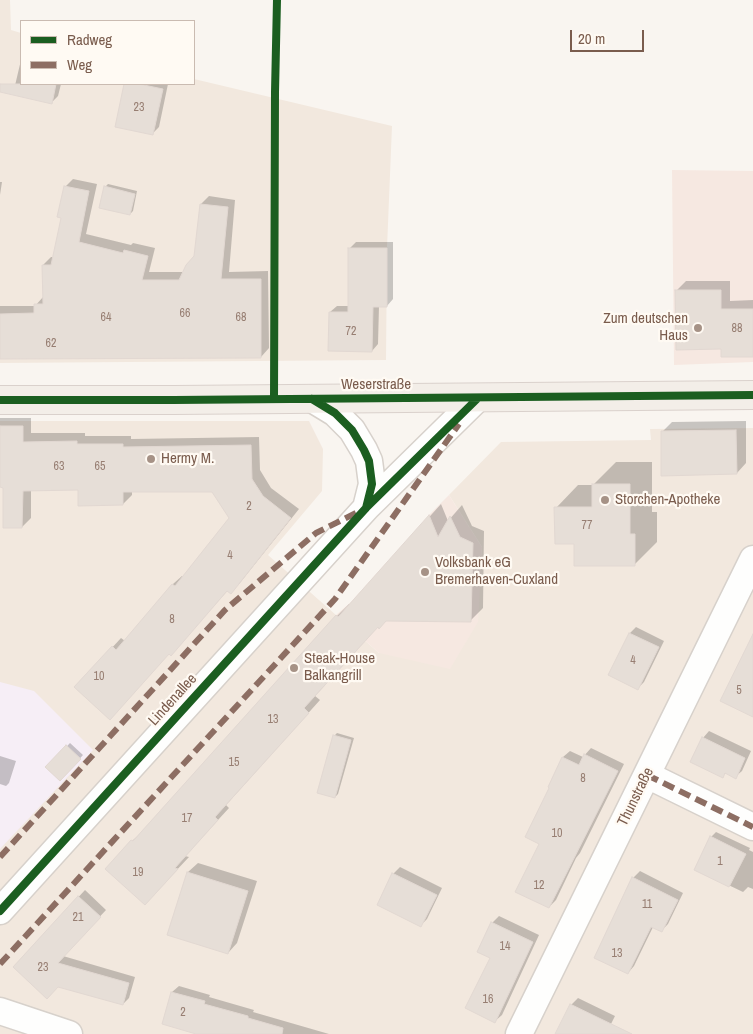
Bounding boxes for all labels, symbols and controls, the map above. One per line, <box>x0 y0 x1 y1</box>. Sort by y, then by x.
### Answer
legend <box>20 20 195 85</box>
scale bar <box>573 20 647 52</box>
text: 20 m <box>578 28 605 49</box>
text: Radweg <box>67 29 112 50</box>
text: Weg <box>67 54 92 75</box>
house number: 23 <box>134 101 144 115</box>
house number: 66 <box>180 307 190 321</box>
place label: Zum deutschen Haus <box>603 310 688 345</box>
house number: 64 <box>101 311 111 325</box>
house number: 68 <box>236 311 246 325</box>
marker: Zum deutschen Haus <box>692 322 704 334</box>
house number: 88 <box>732 322 742 336</box>
house number: 72 <box>346 325 356 339</box>
house number: 62 <box>46 337 56 351</box>
street label: Weserstraße <box>341 376 411 394</box>
place label: Hermy M. <box>161 450 214 468</box>
marker: Hermy M. <box>145 453 157 465</box>
house number: 63 <box>54 460 64 474</box>
house number: 65 <box>95 460 105 474</box>
place label: Storchen-Apotheke <box>615 491 720 509</box>
marker: Storchen-Apotheke <box>599 494 611 506</box>
house number: 2 <box>246 500 252 514</box>
house number: 77 <box>582 519 592 533</box>
house number: 4 <box>227 549 233 563</box>
place label: Volksbank eG Bremerhaven-Cuxland <box>435 554 558 589</box>
marker: Volksbank eG Bremerhaven-Cuxland <box>419 566 431 578</box>
house number: 8 <box>169 613 175 627</box>
place label: Steak-House Balkangrill <box>304 650 375 685</box>
house number: 4 <box>630 654 636 668</box>
marker: Steak-House Balkangrill <box>288 662 300 674</box>
house number: 10 <box>94 670 104 684</box>
street label: Lindenallee <box>145 670 201 730</box>
house number: 5 <box>736 684 742 698</box>
house number: 13 <box>268 713 278 727</box>
house number: 15 <box>229 756 239 770</box>
street label: Thunstraße <box>614 765 658 829</box>
house number: 8 <box>580 772 586 786</box>
house number: 17 <box>182 812 192 826</box>
house number: 10 <box>552 827 562 841</box>
house number: 1 <box>717 855 723 869</box>
house number: 19 <box>133 866 143 880</box>
house number: 12 <box>534 879 544 893</box>
house number: 11 <box>642 898 652 912</box>
house number: 21 <box>73 911 83 925</box>
house number: 14 <box>500 940 510 954</box>
house number: 13 <box>612 947 622 961</box>
house number: 23 <box>38 961 48 975</box>
house number: 16 <box>483 993 493 1007</box>
house number: 2 <box>180 1006 186 1020</box>

